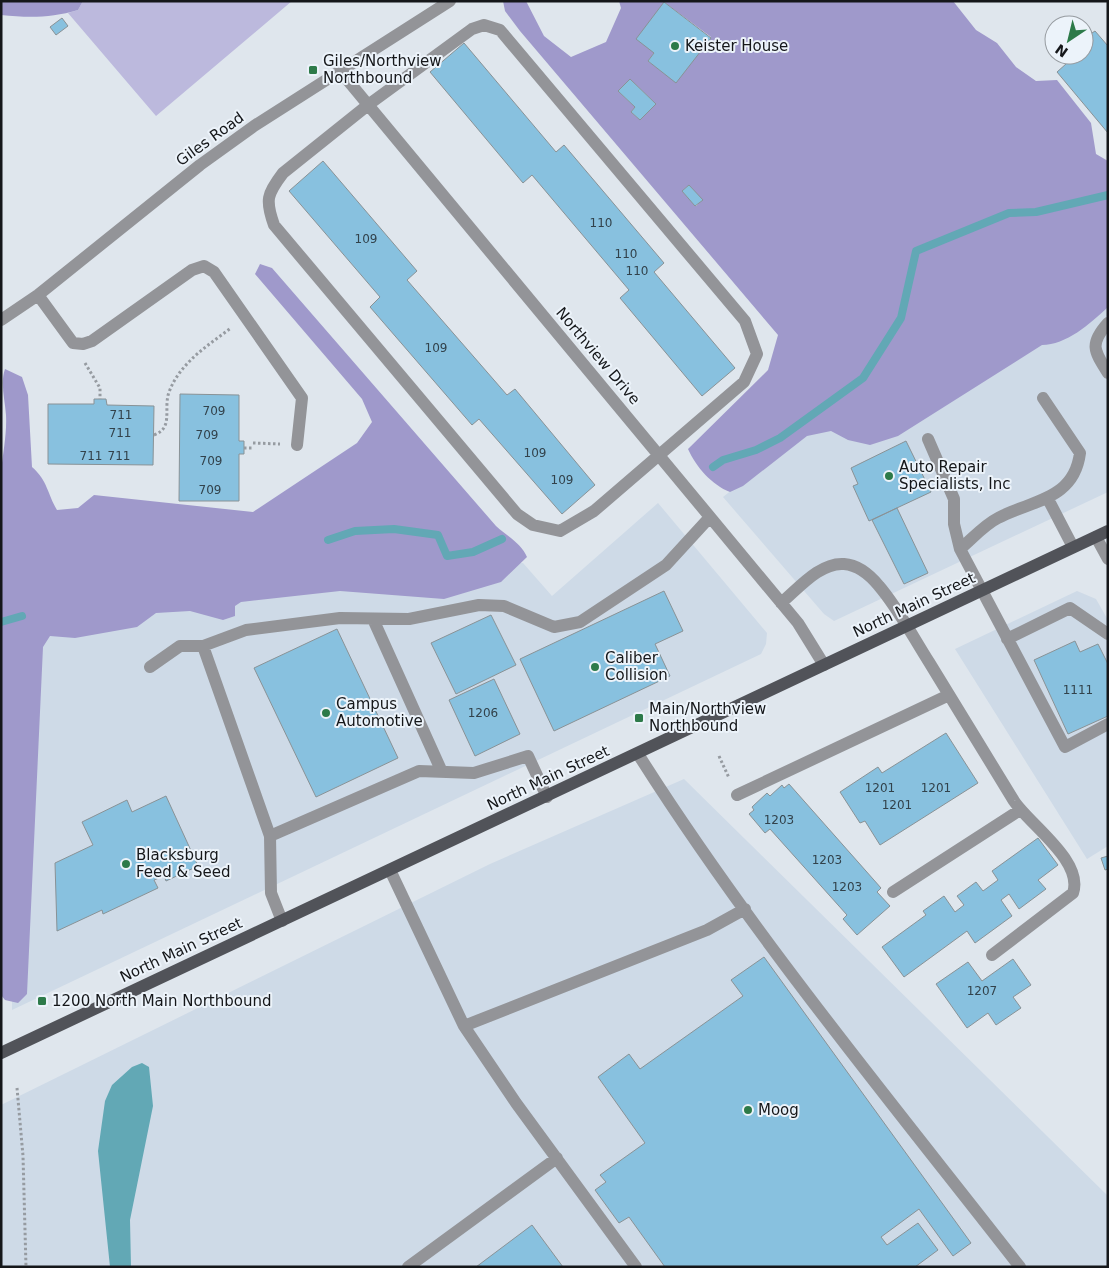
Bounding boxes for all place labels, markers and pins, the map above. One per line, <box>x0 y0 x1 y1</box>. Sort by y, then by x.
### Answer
place label: Keister House <box>685 37 788 55</box>
marker: Keister House <box>669 40 681 52</box>
place label: Giles/Northview Northbound <box>323 52 442 87</box>
marker: Giles/Northview Northbound <box>307 64 319 76</box>
place label: Auto Repair Specialists, Inc <box>899 458 1010 493</box>
marker: Auto Repair Specialists, Inc <box>883 470 895 482</box>
place label: Caliber Collision <box>605 649 668 684</box>
marker: Caliber Collision <box>589 661 601 673</box>
place label: Campus Automotive <box>336 695 423 730</box>
place label: Main/Northview Northbound <box>649 700 766 735</box>
marker: Campus Automotive <box>320 707 332 719</box>
marker: Main/Northview Northbound <box>633 712 645 724</box>
place label: Blacksburg Feed & Seed <box>136 846 231 881</box>
marker: Blacksburg Feed & Seed <box>120 858 132 870</box>
place label: 1200 North Main Northbound <box>52 992 271 1010</box>
marker: 1200 North Main Northbound <box>36 995 48 1007</box>
place label: Moog <box>758 1101 799 1119</box>
marker: Moog <box>742 1104 754 1116</box>

